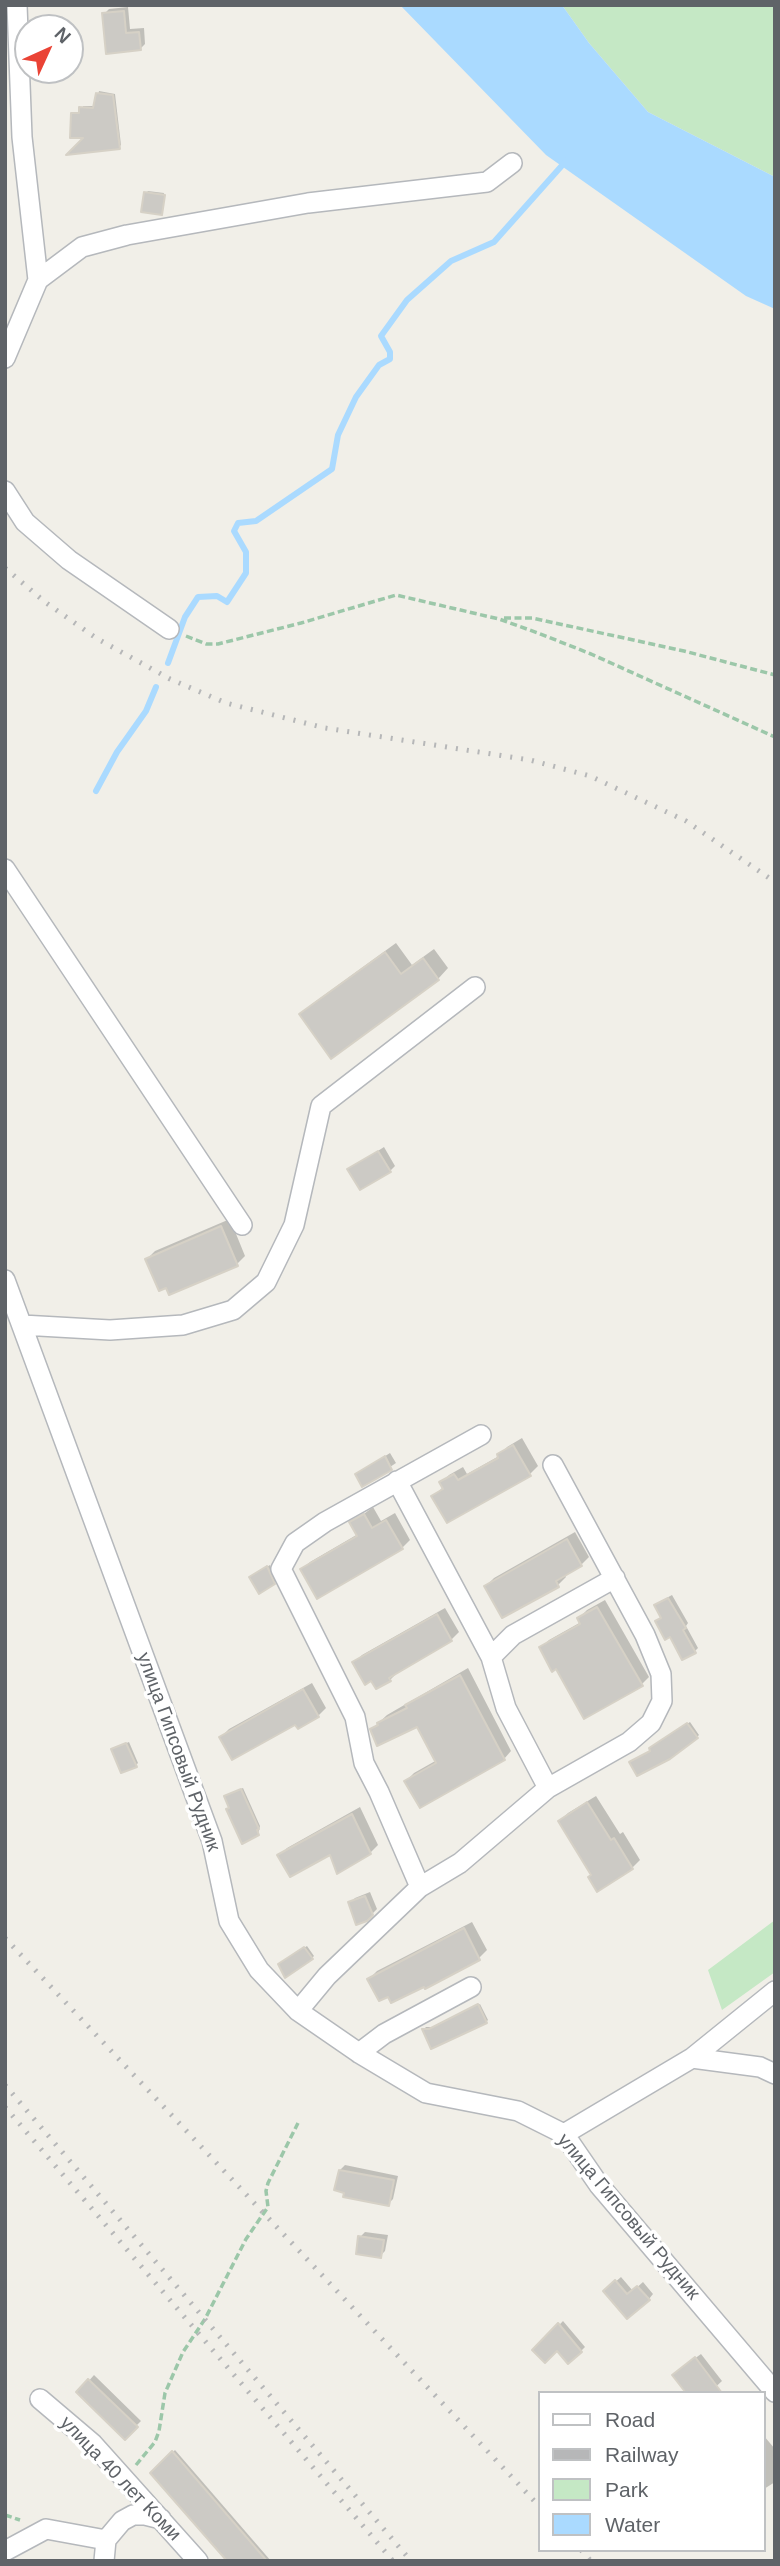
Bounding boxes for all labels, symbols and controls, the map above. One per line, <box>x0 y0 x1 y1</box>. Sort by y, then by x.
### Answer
north arrow <box>14 14 84 84</box>
text: N <box>51 23 75 47</box>
street label: улица Гипсовый Рудник <box>131 1650 225 1854</box>
street label: улица Гипсовый Рудник <box>552 2129 704 2305</box>
legend <box>538 2391 766 2552</box>
text: Road <box>605 2408 655 2431</box>
street label: улица 40 лет Коми <box>55 2412 185 2546</box>
text: Railway <box>605 2443 679 2466</box>
text: Park <box>605 2478 648 2501</box>
text: Water <box>605 2513 660 2536</box>

